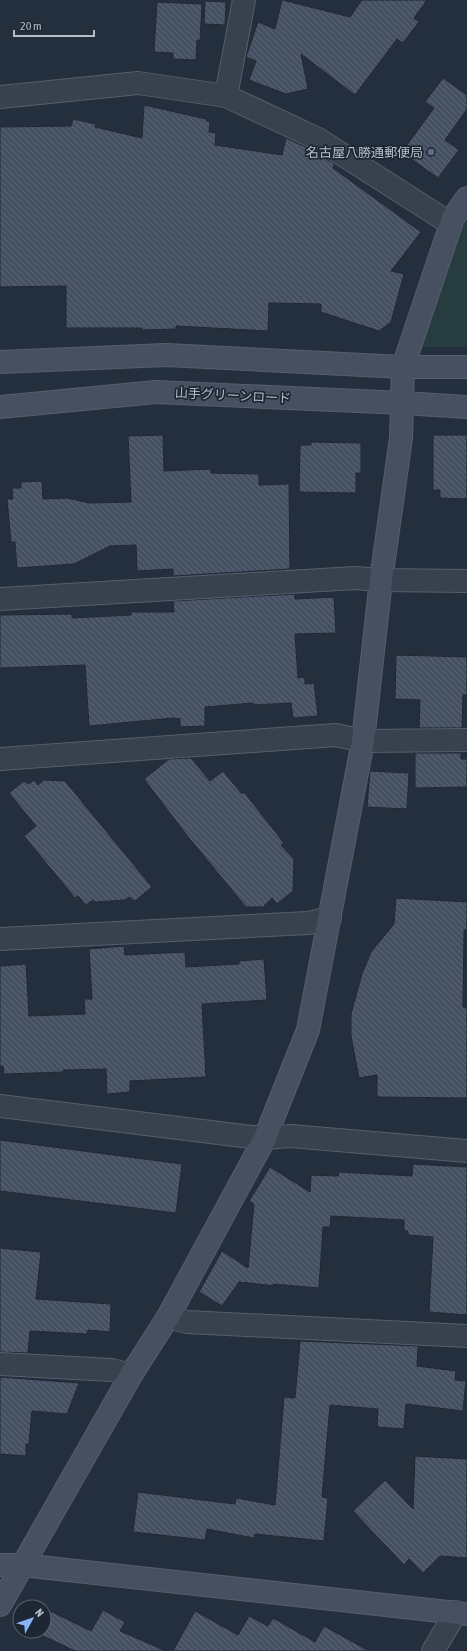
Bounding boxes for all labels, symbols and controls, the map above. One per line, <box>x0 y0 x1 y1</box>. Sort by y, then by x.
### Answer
scale bar <box>14 12 94 38</box>
text: 20 m <box>20 19 42 33</box>
place label: 名古屋八勝通郵便局 <box>306 145 423 160</box>
marker: 名古屋八勝通郵便局 <box>426 147 436 157</box>
street label: 山手グリーンロード <box>174 385 291 406</box>
north arrow <box>12 1599 52 1639</box>
text: N <box>33 1606 46 1619</box>

